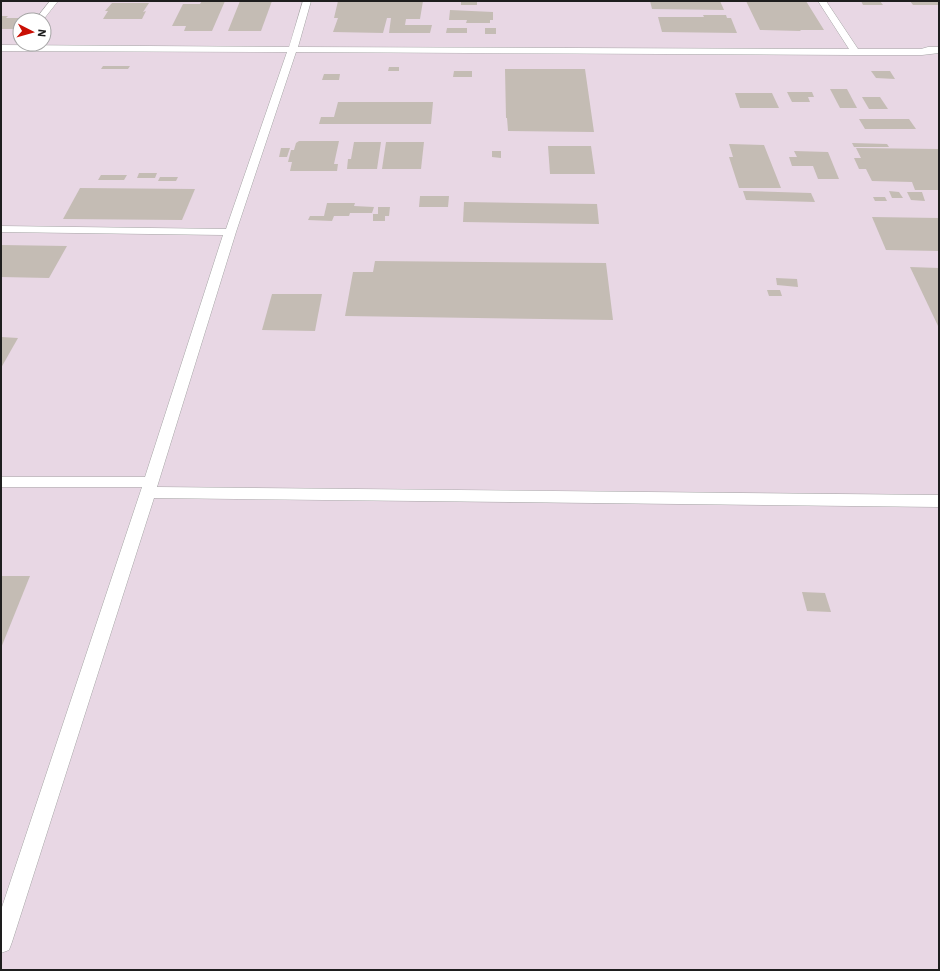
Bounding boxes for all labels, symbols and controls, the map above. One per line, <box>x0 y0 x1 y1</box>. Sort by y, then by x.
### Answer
north arrow <box>12 12 52 52</box>
text: N <box>35 28 49 38</box>

